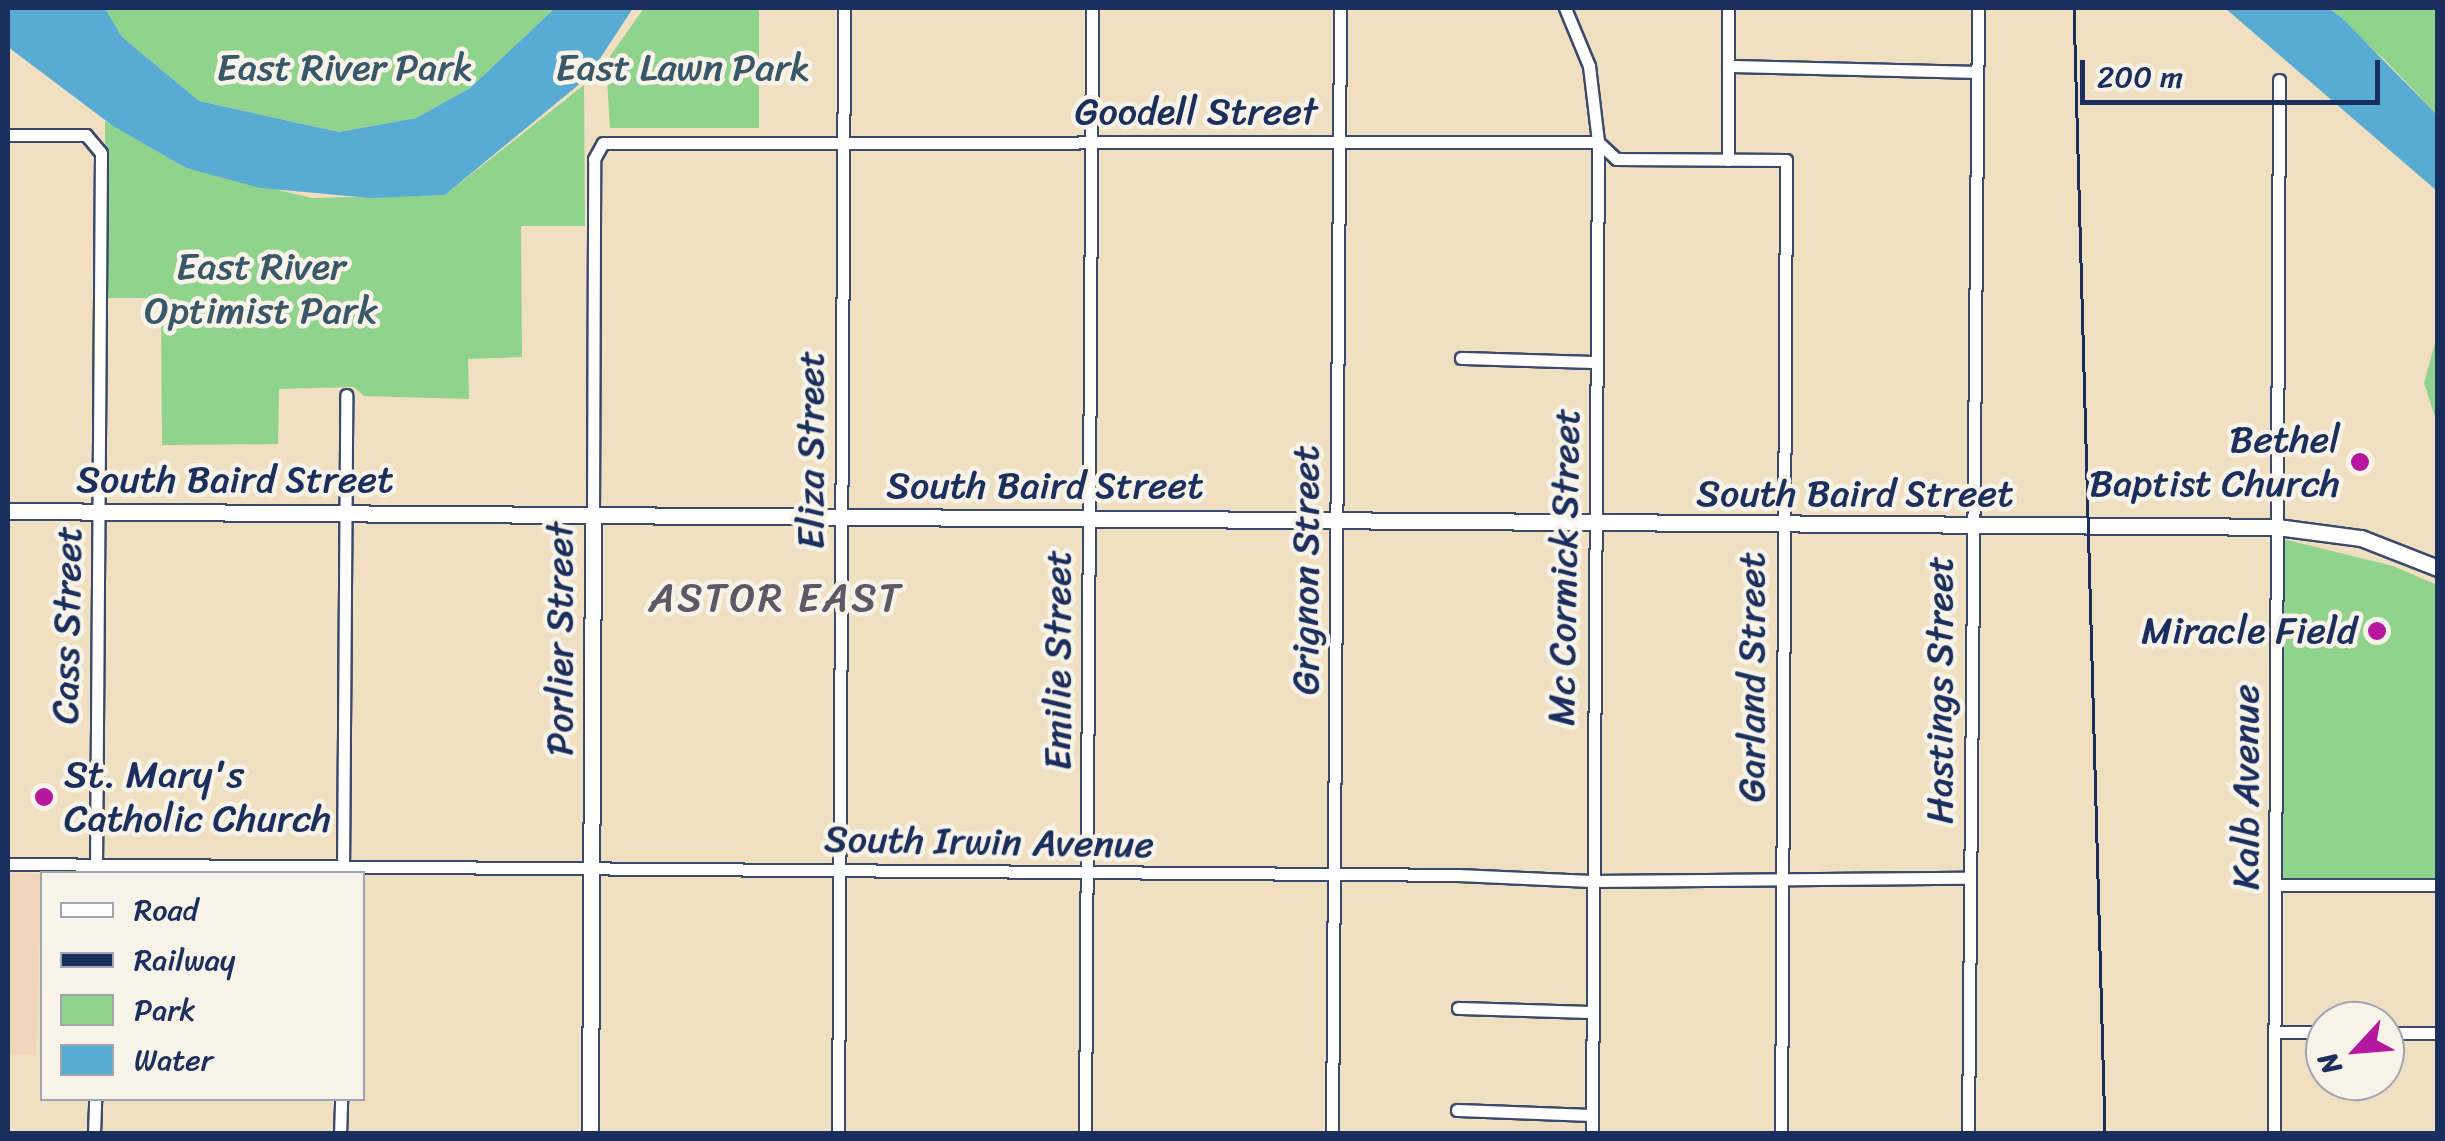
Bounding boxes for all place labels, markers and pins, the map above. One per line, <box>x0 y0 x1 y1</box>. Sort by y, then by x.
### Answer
place label: Bethel Baptist Church <box>2089 417 2340 506</box>
marker: Bethel Baptist Church <box>2349 451 2371 473</box>
place label: Miracle Field <box>2141 608 2357 654</box>
marker: Miracle Field <box>2366 620 2388 642</box>
place label: St. Mary's Catholic Church <box>64 752 331 842</box>
marker: St. Mary's Catholic Church <box>33 786 55 808</box>

